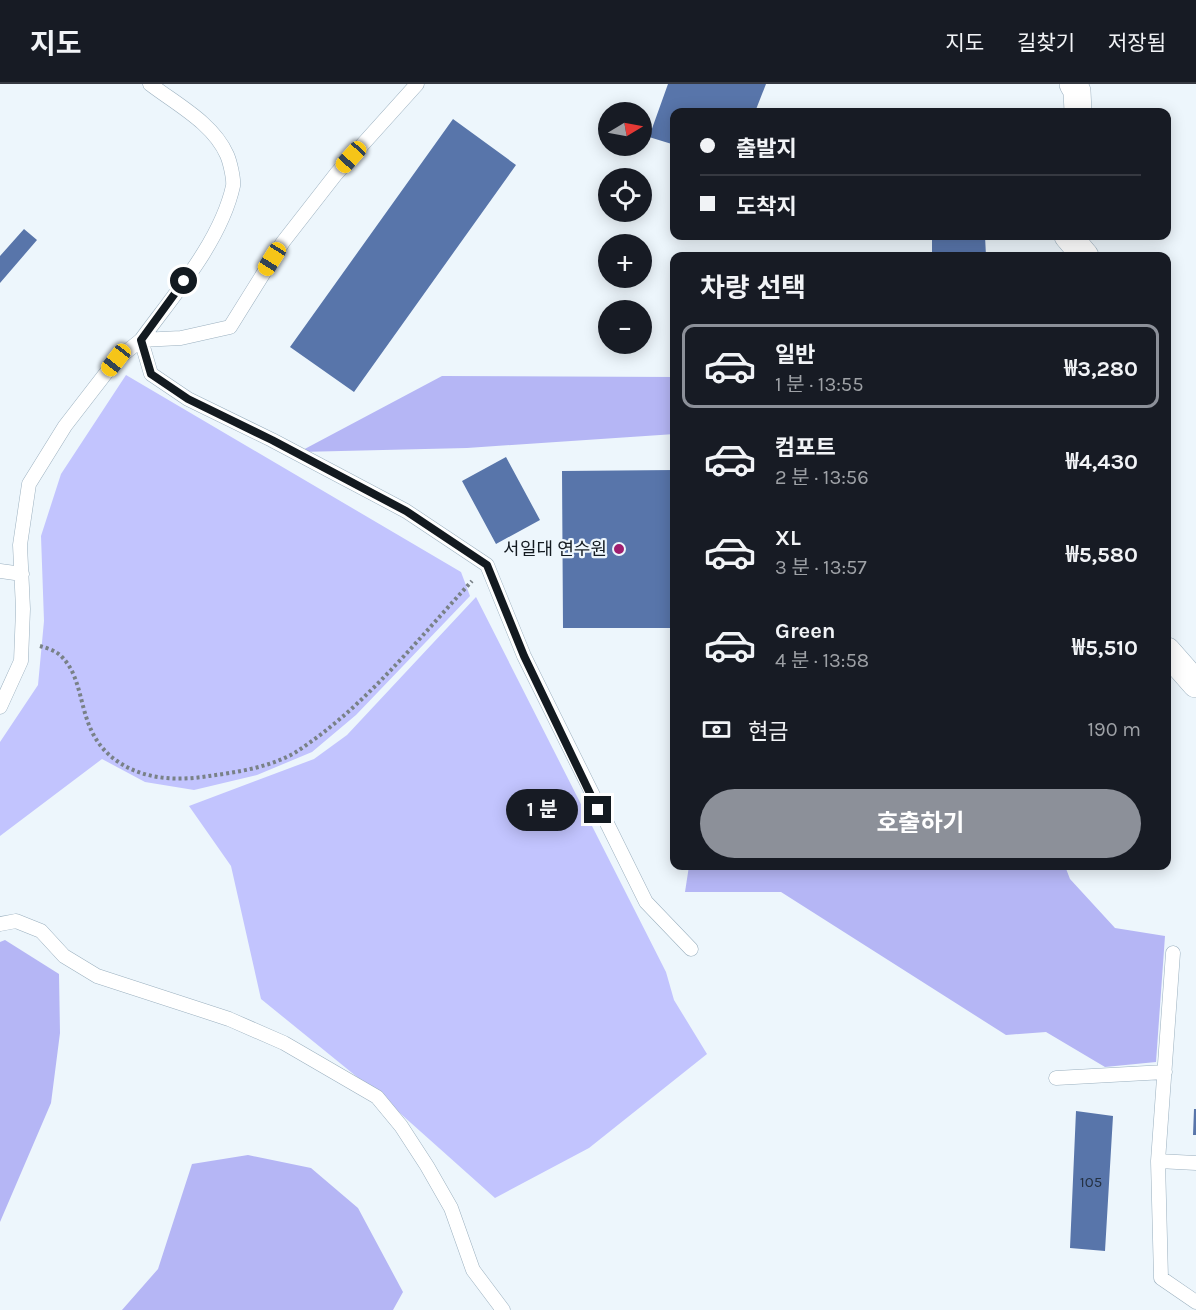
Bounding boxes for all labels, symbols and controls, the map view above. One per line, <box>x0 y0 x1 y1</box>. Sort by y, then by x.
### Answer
text: 지도 <box>30 27 82 60</box>
text: 지도 <box>945 31 984 55</box>
text: 길찾기 <box>1017 31 1075 55</box>
text: 저장됨 <box>1108 31 1166 55</box>
north arrow <box>598 102 652 156</box>
map controls <box>598 102 652 354</box>
text: 출발지 <box>736 136 797 162</box>
car <box>332 138 370 176</box>
button: locate <box>598 168 652 222</box>
text: 도착지 <box>736 194 797 220</box>
button: + <box>598 234 652 288</box>
car <box>255 239 289 279</box>
route start <box>170 267 197 294</box>
text: 차량 선택 <box>700 272 806 304</box>
button: − <box>598 300 652 354</box>
icon: car <box>703 339 757 393</box>
car <box>98 340 134 380</box>
text: 일반 <box>775 342 815 368</box>
text: ₩3,280 <box>1064 356 1138 382</box>
text: 1 분 · 13:55 <box>775 373 863 396</box>
icon: car <box>703 432 757 486</box>
text: 컴포트 <box>775 435 836 461</box>
text: ₩4,430 <box>1066 449 1138 475</box>
text: 2 분 · 13:56 <box>775 466 869 489</box>
icon: car <box>703 525 757 579</box>
text: XL <box>775 525 801 551</box>
place label: 서일대 연수원 <box>503 538 607 560</box>
marker: 서일대 연수원 <box>612 542 626 556</box>
text: ₩5,580 <box>1066 542 1138 568</box>
text: 3 분 · 13:57 <box>775 556 867 579</box>
icon: car <box>703 618 757 672</box>
text: Green <box>775 618 836 644</box>
text: ₩5,510 <box>1072 635 1138 661</box>
text: 4 분 · 13:58 <box>775 649 869 672</box>
icon: cash <box>700 713 733 746</box>
text: 190 m <box>1087 718 1141 741</box>
text: 현금 <box>748 719 788 745</box>
callout: 1 분 <box>505 789 577 831</box>
button: 호출하기 <box>700 789 1141 858</box>
route end <box>584 796 611 823</box>
text: 1 분 <box>527 798 557 821</box>
house number: 105 <box>1080 1173 1102 1191</box>

